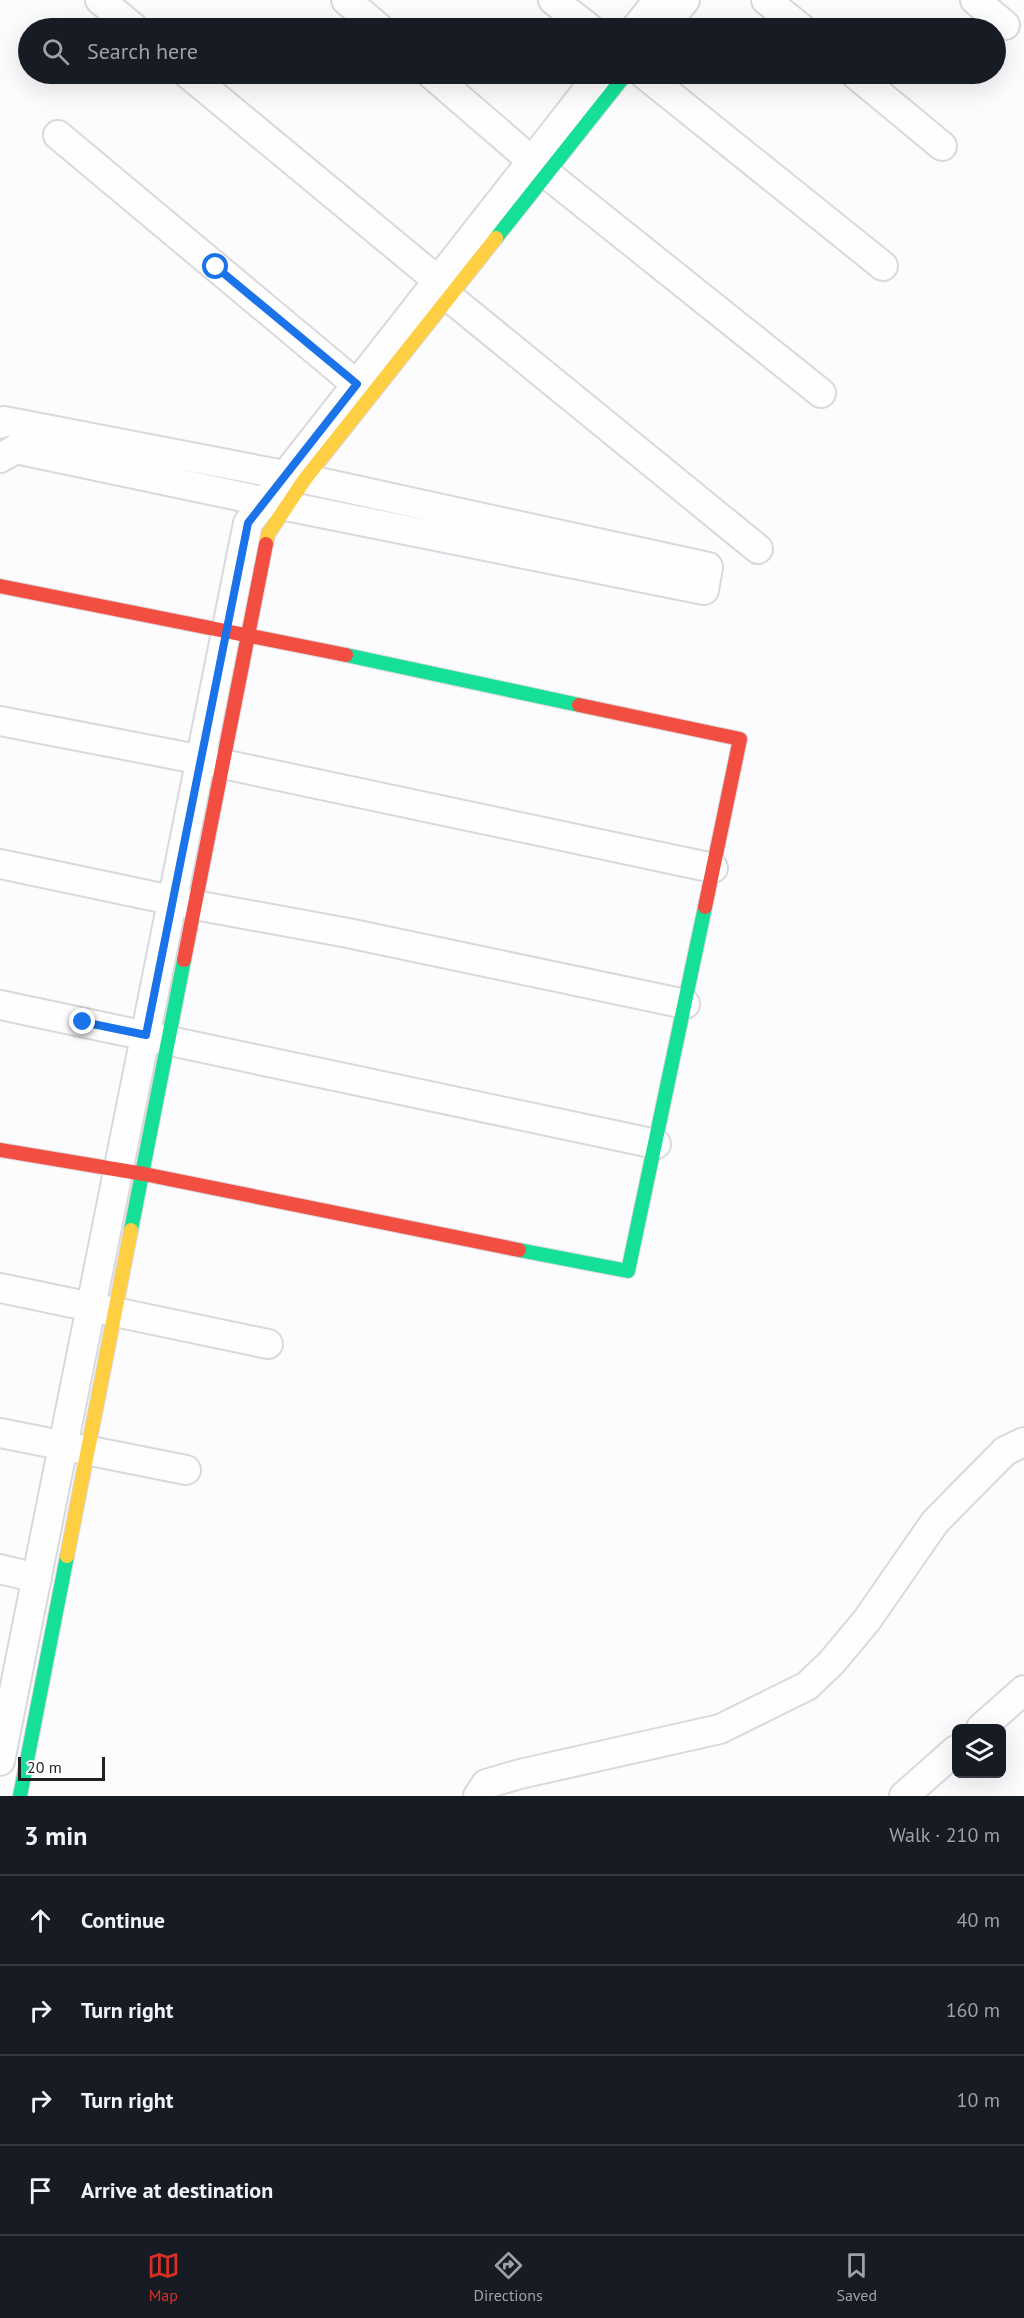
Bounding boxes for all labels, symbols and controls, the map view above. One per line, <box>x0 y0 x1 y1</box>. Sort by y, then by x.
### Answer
search box <box>18 18 1006 84</box>
icon: search <box>39 35 72 68</box>
text: Search here <box>87 37 198 65</box>
route start <box>202 253 228 279</box>
route end <box>69 1008 95 1034</box>
map controls <box>952 1724 1006 1778</box>
button: layers <box>952 1724 1006 1778</box>
scale bar <box>18 1754 105 1782</box>
text: 20 m <box>27 1757 62 1777</box>
text: 3 min <box>24 1819 87 1852</box>
text: Walk · 210 m <box>889 1822 1000 1848</box>
icon: ahead <box>24 1904 57 1937</box>
text: Continue <box>81 1906 165 1934</box>
text: 40 m <box>957 1907 1000 1933</box>
icon: right <box>24 1994 57 2027</box>
text: Turn right <box>81 1996 173 2024</box>
text: 160 m <box>946 1997 1000 2023</box>
icon: right <box>24 2084 57 2117</box>
text: Turn right <box>81 2086 173 2114</box>
text: 10 m <box>957 2087 1000 2113</box>
icon: arrive <box>24 2174 57 2207</box>
text: Arrive at destination <box>81 2176 273 2204</box>
tab: Map <box>147 2249 180 2305</box>
tab: Directions <box>474 2249 543 2305</box>
tab: Saved <box>836 2249 877 2305</box>

